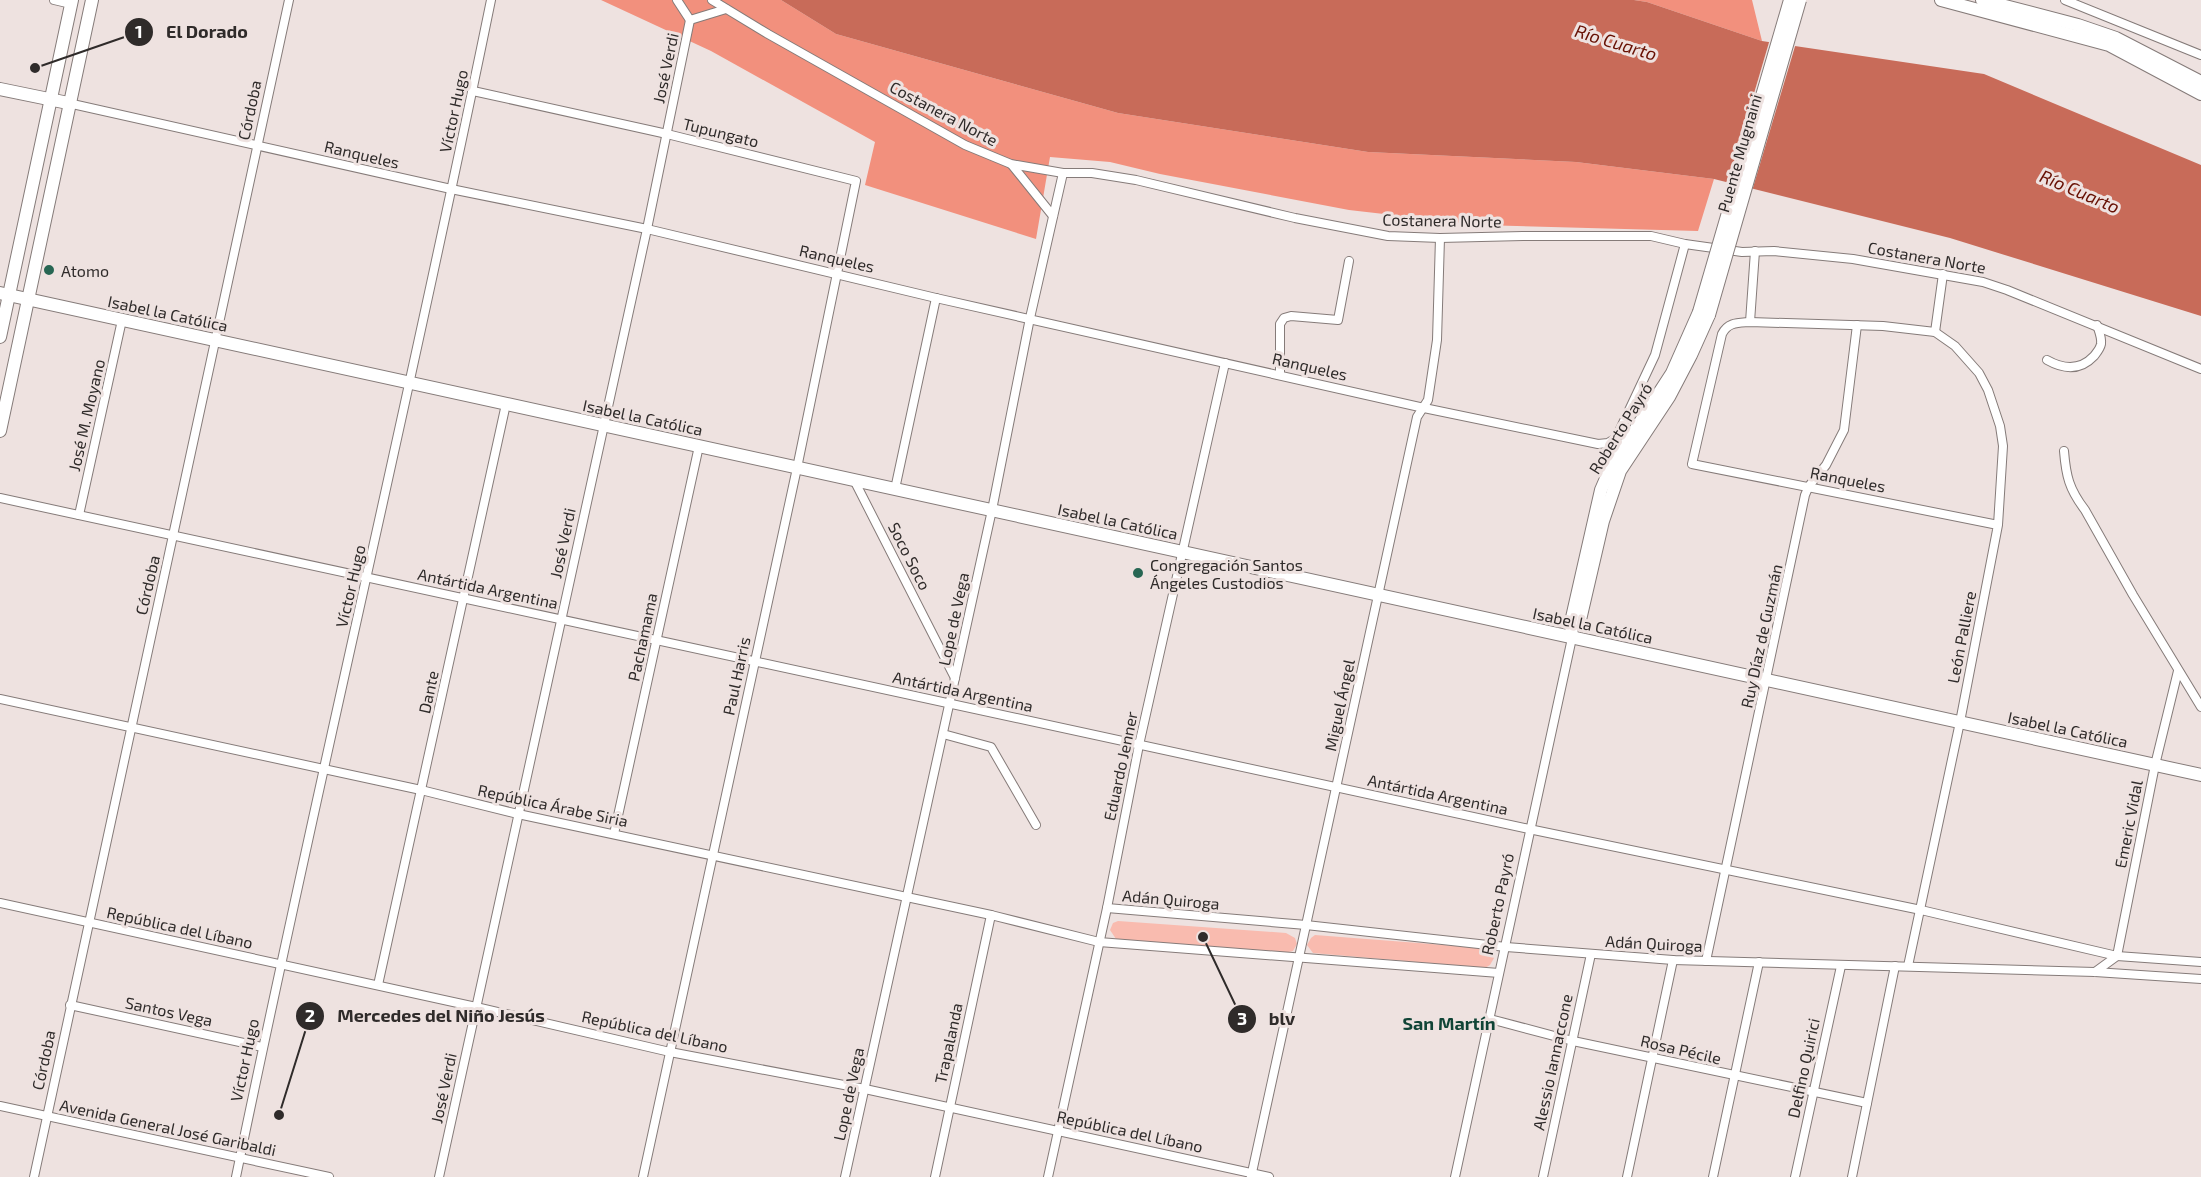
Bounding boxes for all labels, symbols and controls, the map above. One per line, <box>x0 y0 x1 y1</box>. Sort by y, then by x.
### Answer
callout: El Dorado <box>124 14 260 50</box>
water label: Río Cuarto <box>1572 19 1660 65</box>
text: 1 <box>135 20 143 42</box>
text: El Dorado <box>166 20 248 42</box>
street label: José Verdi <box>648 31 682 105</box>
street label: Víctor Hugo <box>435 68 471 154</box>
street label: Costanera Norte <box>887 77 1001 149</box>
street label: Córdoba <box>233 78 265 142</box>
street label: Puente Mugnaini <box>1713 92 1765 214</box>
street label: Tupungato <box>681 113 761 151</box>
street label: Ranqueles <box>323 136 401 172</box>
water label: Río Cuarto <box>2037 164 2123 218</box>
street label: Costanera Norte <box>1382 209 1502 231</box>
street label: Costanera Norte <box>1867 237 1987 277</box>
street label: Ranqueles <box>798 240 876 276</box>
place label: Atomo <box>61 261 109 280</box>
marker: Atomo <box>42 263 56 277</box>
street label: Isabel la Católica <box>106 291 230 335</box>
street label: Ranqueles <box>1271 348 1349 384</box>
street label: José M. Moyano <box>64 357 108 473</box>
street label: Roberto Payró <box>1584 379 1656 477</box>
street label: Isabel la Católica <box>581 395 705 439</box>
street label: Ranqueles <box>1809 462 1887 496</box>
street label: Isabel la Católica <box>1056 499 1180 543</box>
street label: José Verdi <box>545 506 579 580</box>
street label: Soco Soco <box>885 519 935 593</box>
street label: Víctor Hugo <box>331 543 369 629</box>
street label: Córdoba <box>131 553 163 617</box>
place label: Congregación Santos Ángeles Custodios <box>1150 555 1303 592</box>
street label: Ruy Díaz de Guzmán <box>1736 562 1786 710</box>
street label: Antártida Argentina <box>416 564 560 612</box>
marker: Congregación Santos Ángeles Custodios <box>1131 566 1145 580</box>
street label: Lope de Vega <box>934 571 972 667</box>
street label: León Palliere <box>1943 589 1979 685</box>
street label: Pachamama <box>623 591 661 683</box>
street label: Isabel la Católica <box>1531 603 1655 647</box>
street label: Paul Harris <box>718 635 754 717</box>
street label: Miguel Ángel <box>1320 657 1358 753</box>
street label: Antártida Argentina <box>891 667 1035 715</box>
street label: Dante <box>414 669 442 715</box>
street label: Isabel la Católica <box>2006 707 2130 751</box>
street label: Eduardo Jenner <box>1099 709 1141 822</box>
street label: Antártida Argentina <box>1366 770 1510 818</box>
street label: Emeric Vidal <box>2110 778 2146 870</box>
street label: República Árabe Siria <box>476 780 630 830</box>
street label: Roberto Payró <box>1477 851 1517 957</box>
street label: Adán Quiroga <box>1122 885 1220 914</box>
street label: República del Líbano <box>105 902 255 952</box>
street label: Adán Quiroga <box>1605 931 1703 956</box>
street label: Santos Vega <box>124 992 214 1030</box>
street label: Alessio Iannaccone <box>1528 992 1576 1132</box>
callout: Mercedes del Niño Jesús <box>295 998 557 1034</box>
street label: Trapalanda <box>930 1001 966 1085</box>
callout: blv <box>1227 1001 1307 1037</box>
text: 2 <box>305 1004 315 1026</box>
text: Mercedes del Niño Jesús <box>337 1004 545 1026</box>
street label: República del Líbano <box>580 1006 730 1056</box>
text: 3 <box>1237 1007 1247 1029</box>
text: blv <box>1269 1007 1296 1029</box>
district label: San Martín <box>1402 1012 1496 1034</box>
street label: Delfino Quirici <box>1783 1016 1824 1120</box>
street label: Víctor Hugo <box>226 1017 262 1103</box>
street label: Córdoba <box>27 1028 59 1092</box>
street label: Rosa Pécile <box>1639 1030 1723 1068</box>
street label: Lope de Vega <box>829 1046 867 1142</box>
street label: José Verdi <box>426 1051 460 1125</box>
street label: Avenida General José Garibaldi <box>58 1095 278 1159</box>
street label: República del Líbano <box>1055 1106 1205 1156</box>

